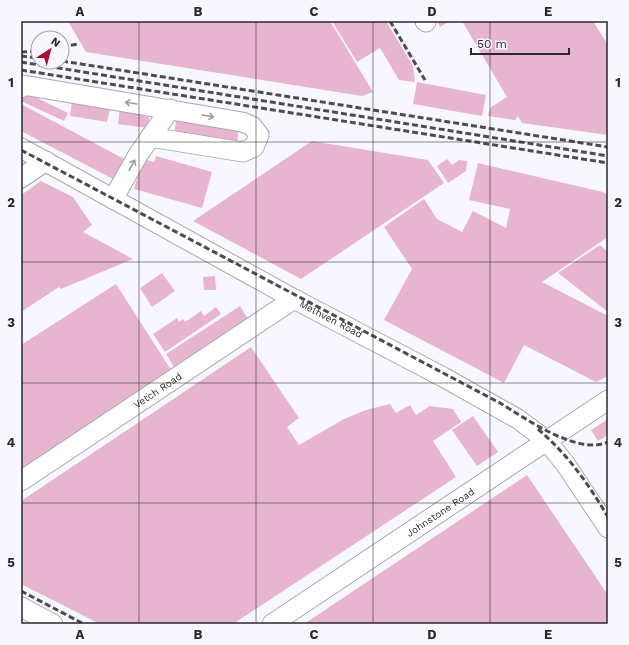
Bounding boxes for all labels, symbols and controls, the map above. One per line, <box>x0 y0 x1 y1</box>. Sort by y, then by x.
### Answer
text: A <box>76 4 85 19</box>
text: B <box>194 4 203 19</box>
text: C <box>310 4 319 19</box>
text: D <box>427 4 437 19</box>
text: E <box>544 4 552 19</box>
north arrow <box>30 30 70 70</box>
scale bar <box>471 30 569 56</box>
text: N <box>48 35 63 50</box>
text: 50 m <box>477 37 507 51</box>
text: 1 <box>8 75 14 90</box>
text: 1 <box>615 75 621 90</box>
one-way arrow <box>125 99 138 107</box>
one-way arrow <box>201 112 214 120</box>
one-way arrow <box>128 159 136 171</box>
text: 2 <box>7 195 15 210</box>
text: 2 <box>614 195 622 210</box>
street label: Methven Road <box>298 298 364 340</box>
text: 3 <box>7 315 15 330</box>
text: 3 <box>614 315 622 330</box>
street label: Vetch Road <box>132 370 184 410</box>
text: 4 <box>7 435 16 450</box>
text: 4 <box>614 435 623 450</box>
street label: Johnstone Road <box>404 486 476 539</box>
text: 5 <box>7 555 15 570</box>
text: 5 <box>614 555 622 570</box>
text: A <box>76 627 85 642</box>
text: B <box>194 627 203 642</box>
text: C <box>310 627 319 642</box>
text: D <box>427 627 437 642</box>
text: E <box>544 627 552 642</box>

